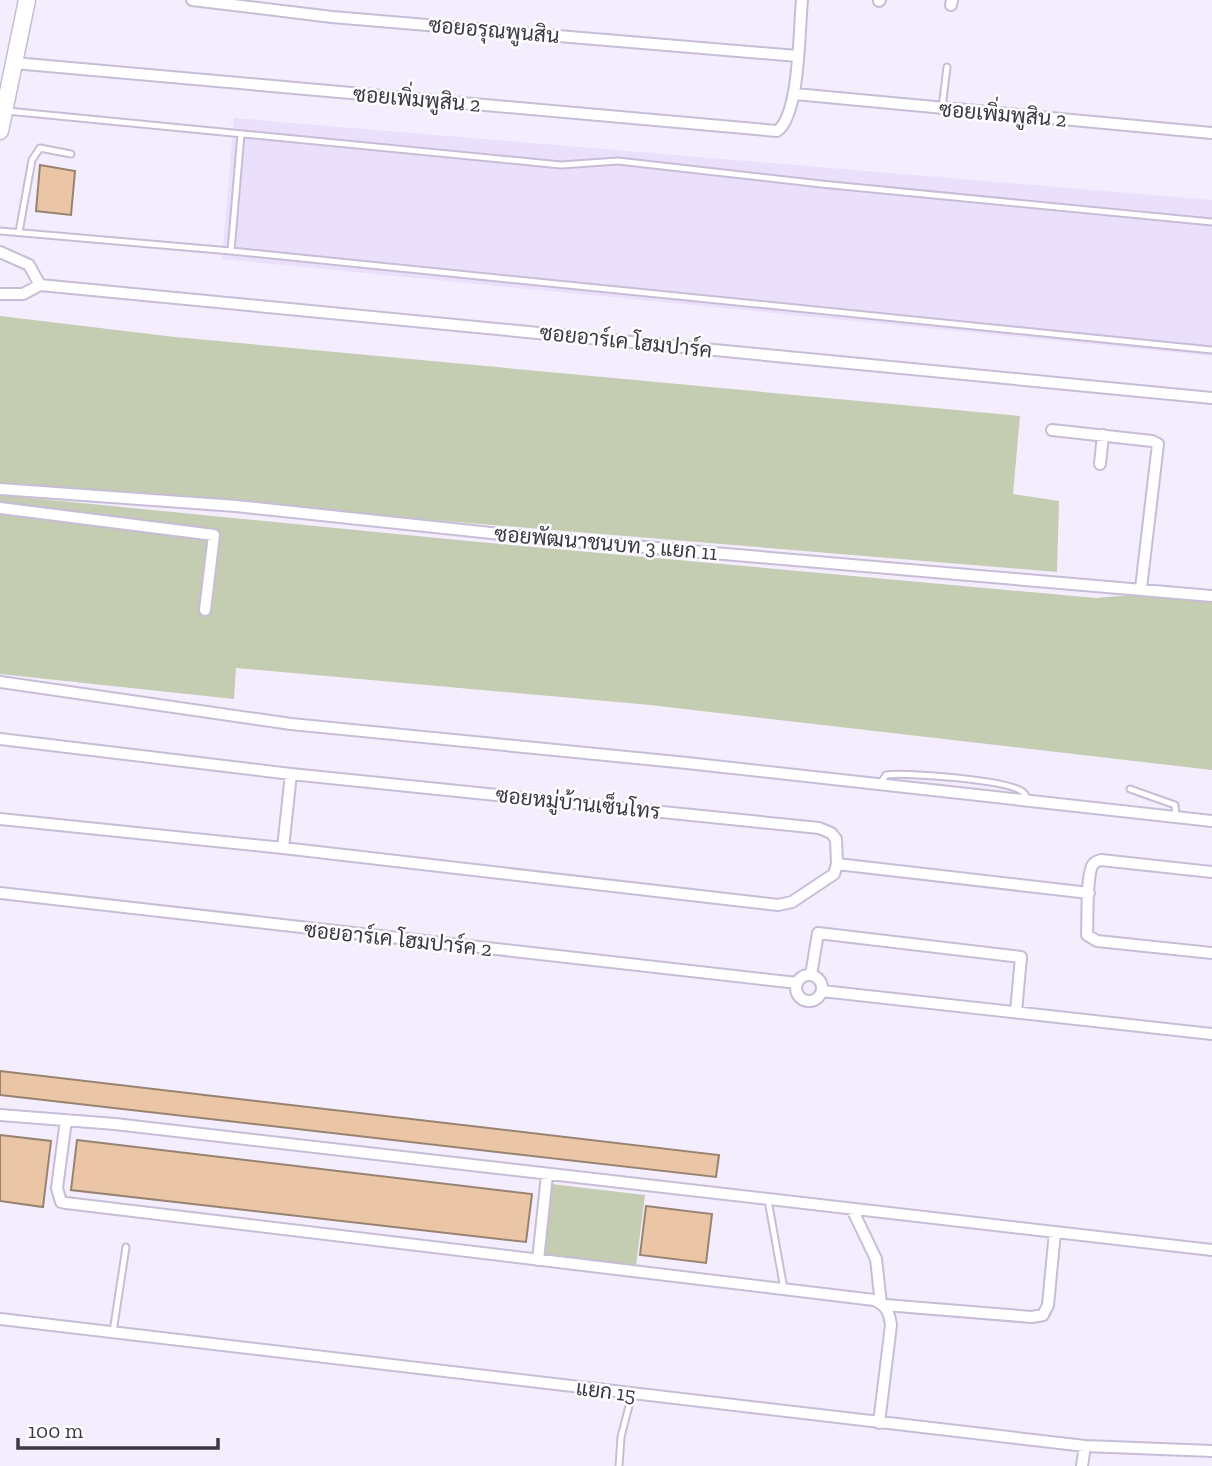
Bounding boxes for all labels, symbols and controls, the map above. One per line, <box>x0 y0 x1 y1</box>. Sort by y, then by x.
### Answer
street label: ซอยอรุณพูนสิน <box>427 12 560 51</box>
street label: ซอยเพิ่มพูสิน 2 <box>352 75 482 120</box>
street label: ซอยเพิ่มพูสิน 2 <box>938 90 1068 135</box>
street label: ซอยอาร์เค โฮมปาร์ค <box>538 319 714 362</box>
street label: ซอยพัฒนาชนบท 3 แยก 11 <box>493 521 719 565</box>
street label: ซอยหมู่บ้านเซ็นโทร <box>494 780 662 827</box>
street label: ซอยอาร์เค โฮมปาร์ค 2 <box>303 916 493 961</box>
street label: แยก 15 <box>575 1375 637 1407</box>
scale bar <box>18 1406 217 1450</box>
text: 100 m <box>28 1418 83 1443</box>

